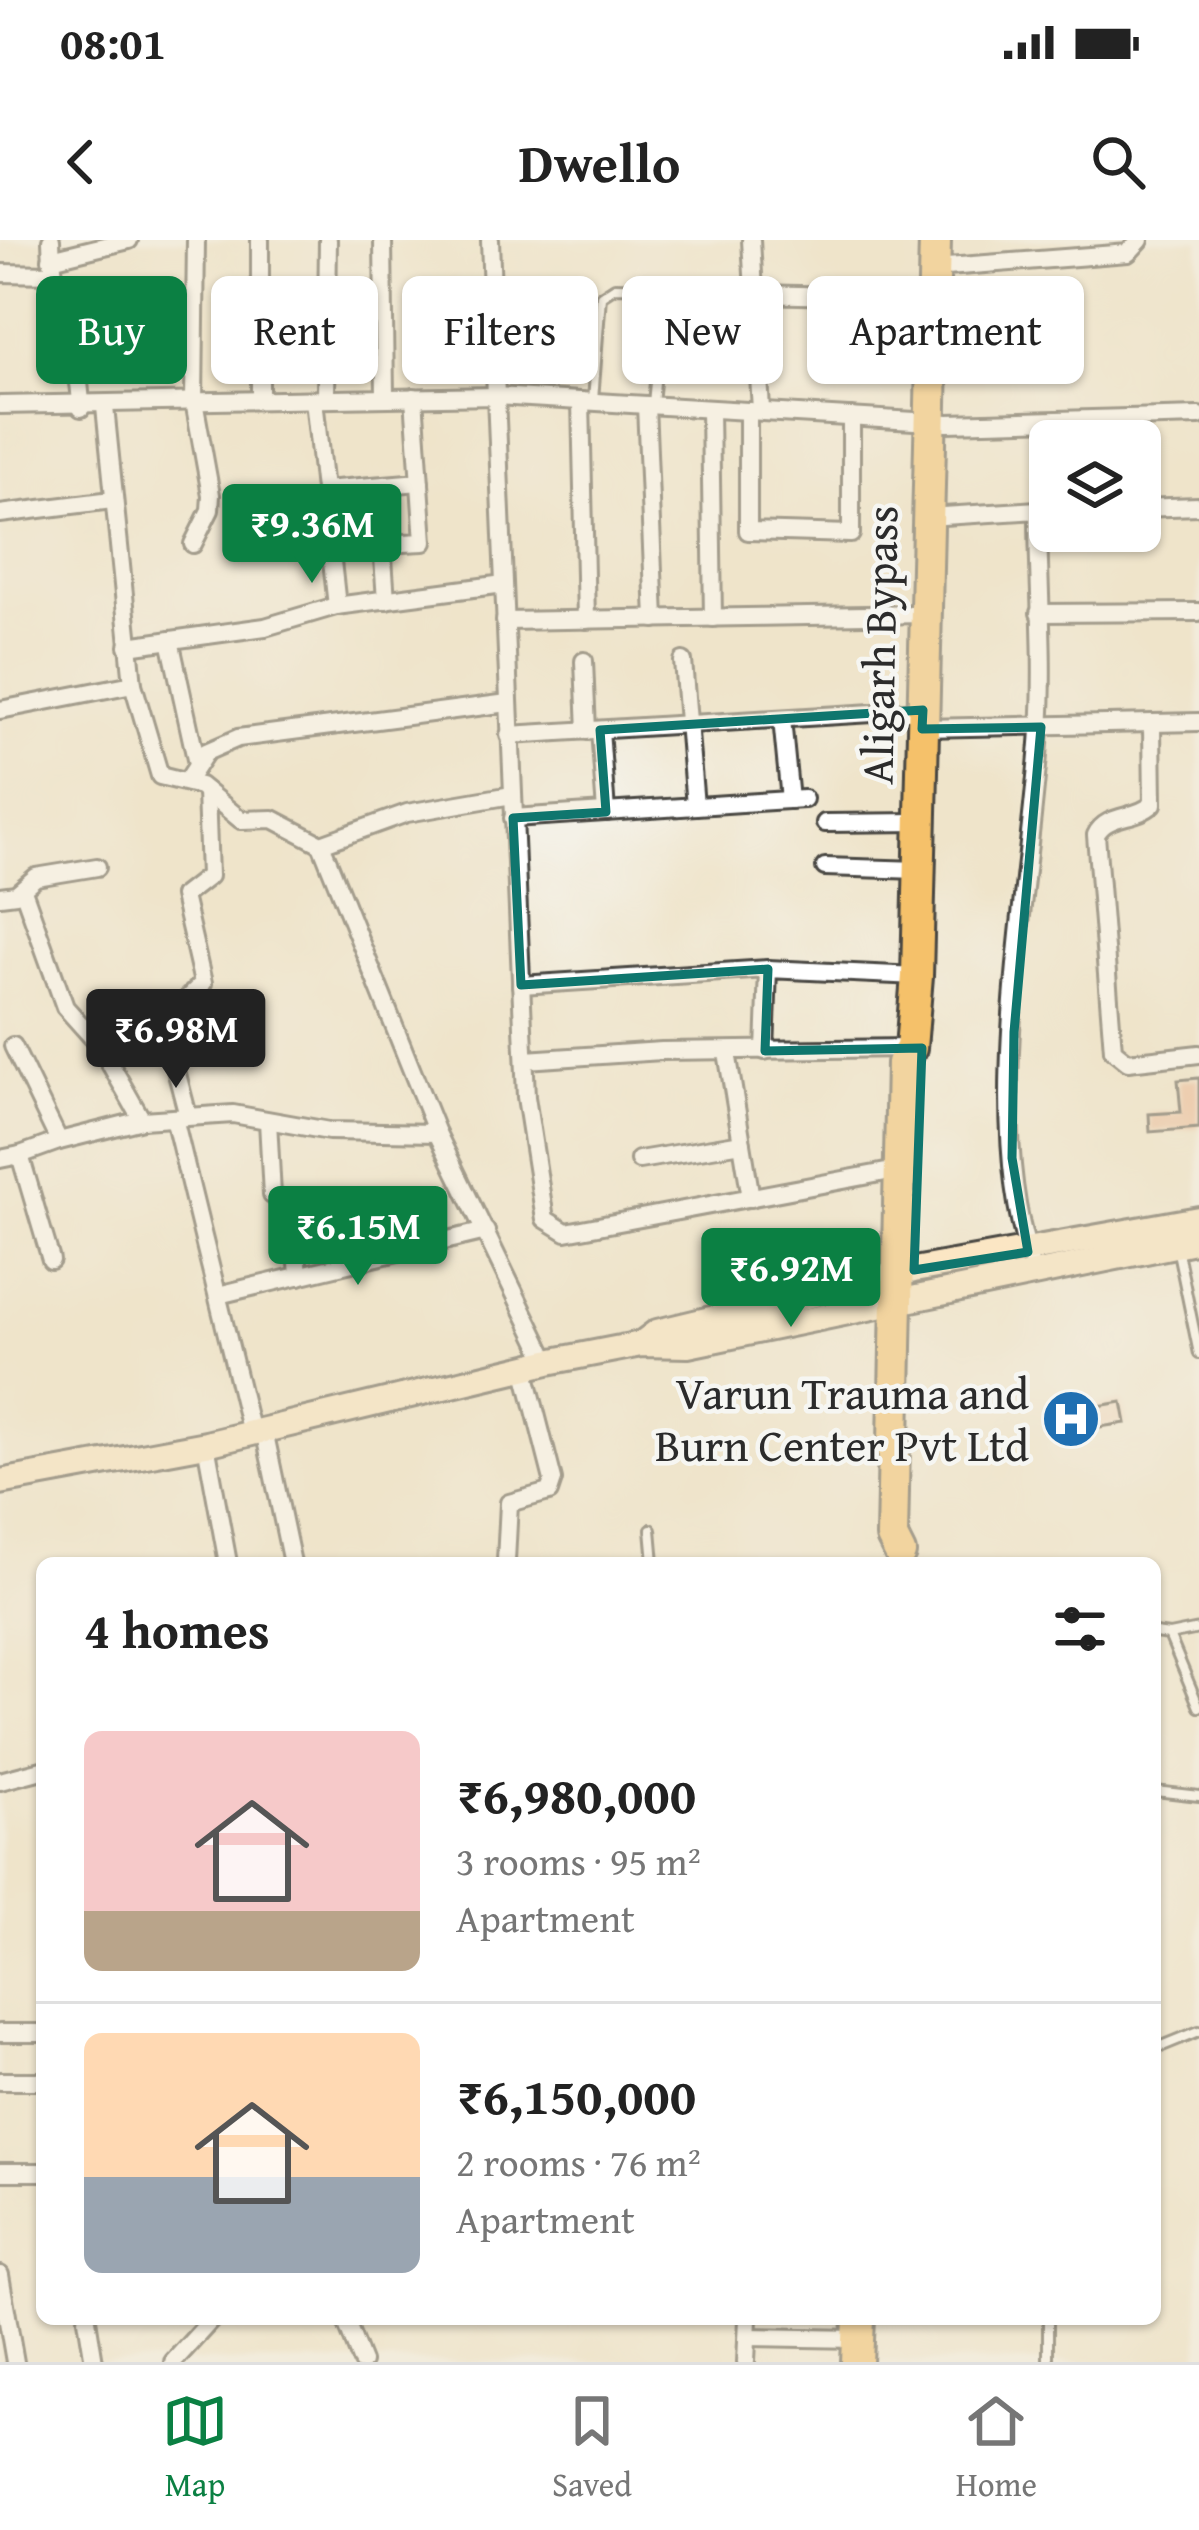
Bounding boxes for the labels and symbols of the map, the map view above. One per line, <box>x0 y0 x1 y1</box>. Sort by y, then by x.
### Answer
pin: ₹9.36M <box>214 484 410 586</box>
street label: Aligarh Bypass <box>844 505 913 785</box>
pin: ₹6.98M <box>78 989 274 1091</box>
pin: ₹6.15M <box>260 1186 456 1288</box>
pin: ₹6.92M <box>693 1228 889 1330</box>
place label: Varun Trauma and Burn Center Pvt Ltd <box>655 1360 1029 1477</box>
hospital icon: Varun Trauma and Burn Center Pvt Ltd <box>1040 1388 1102 1450</box>

